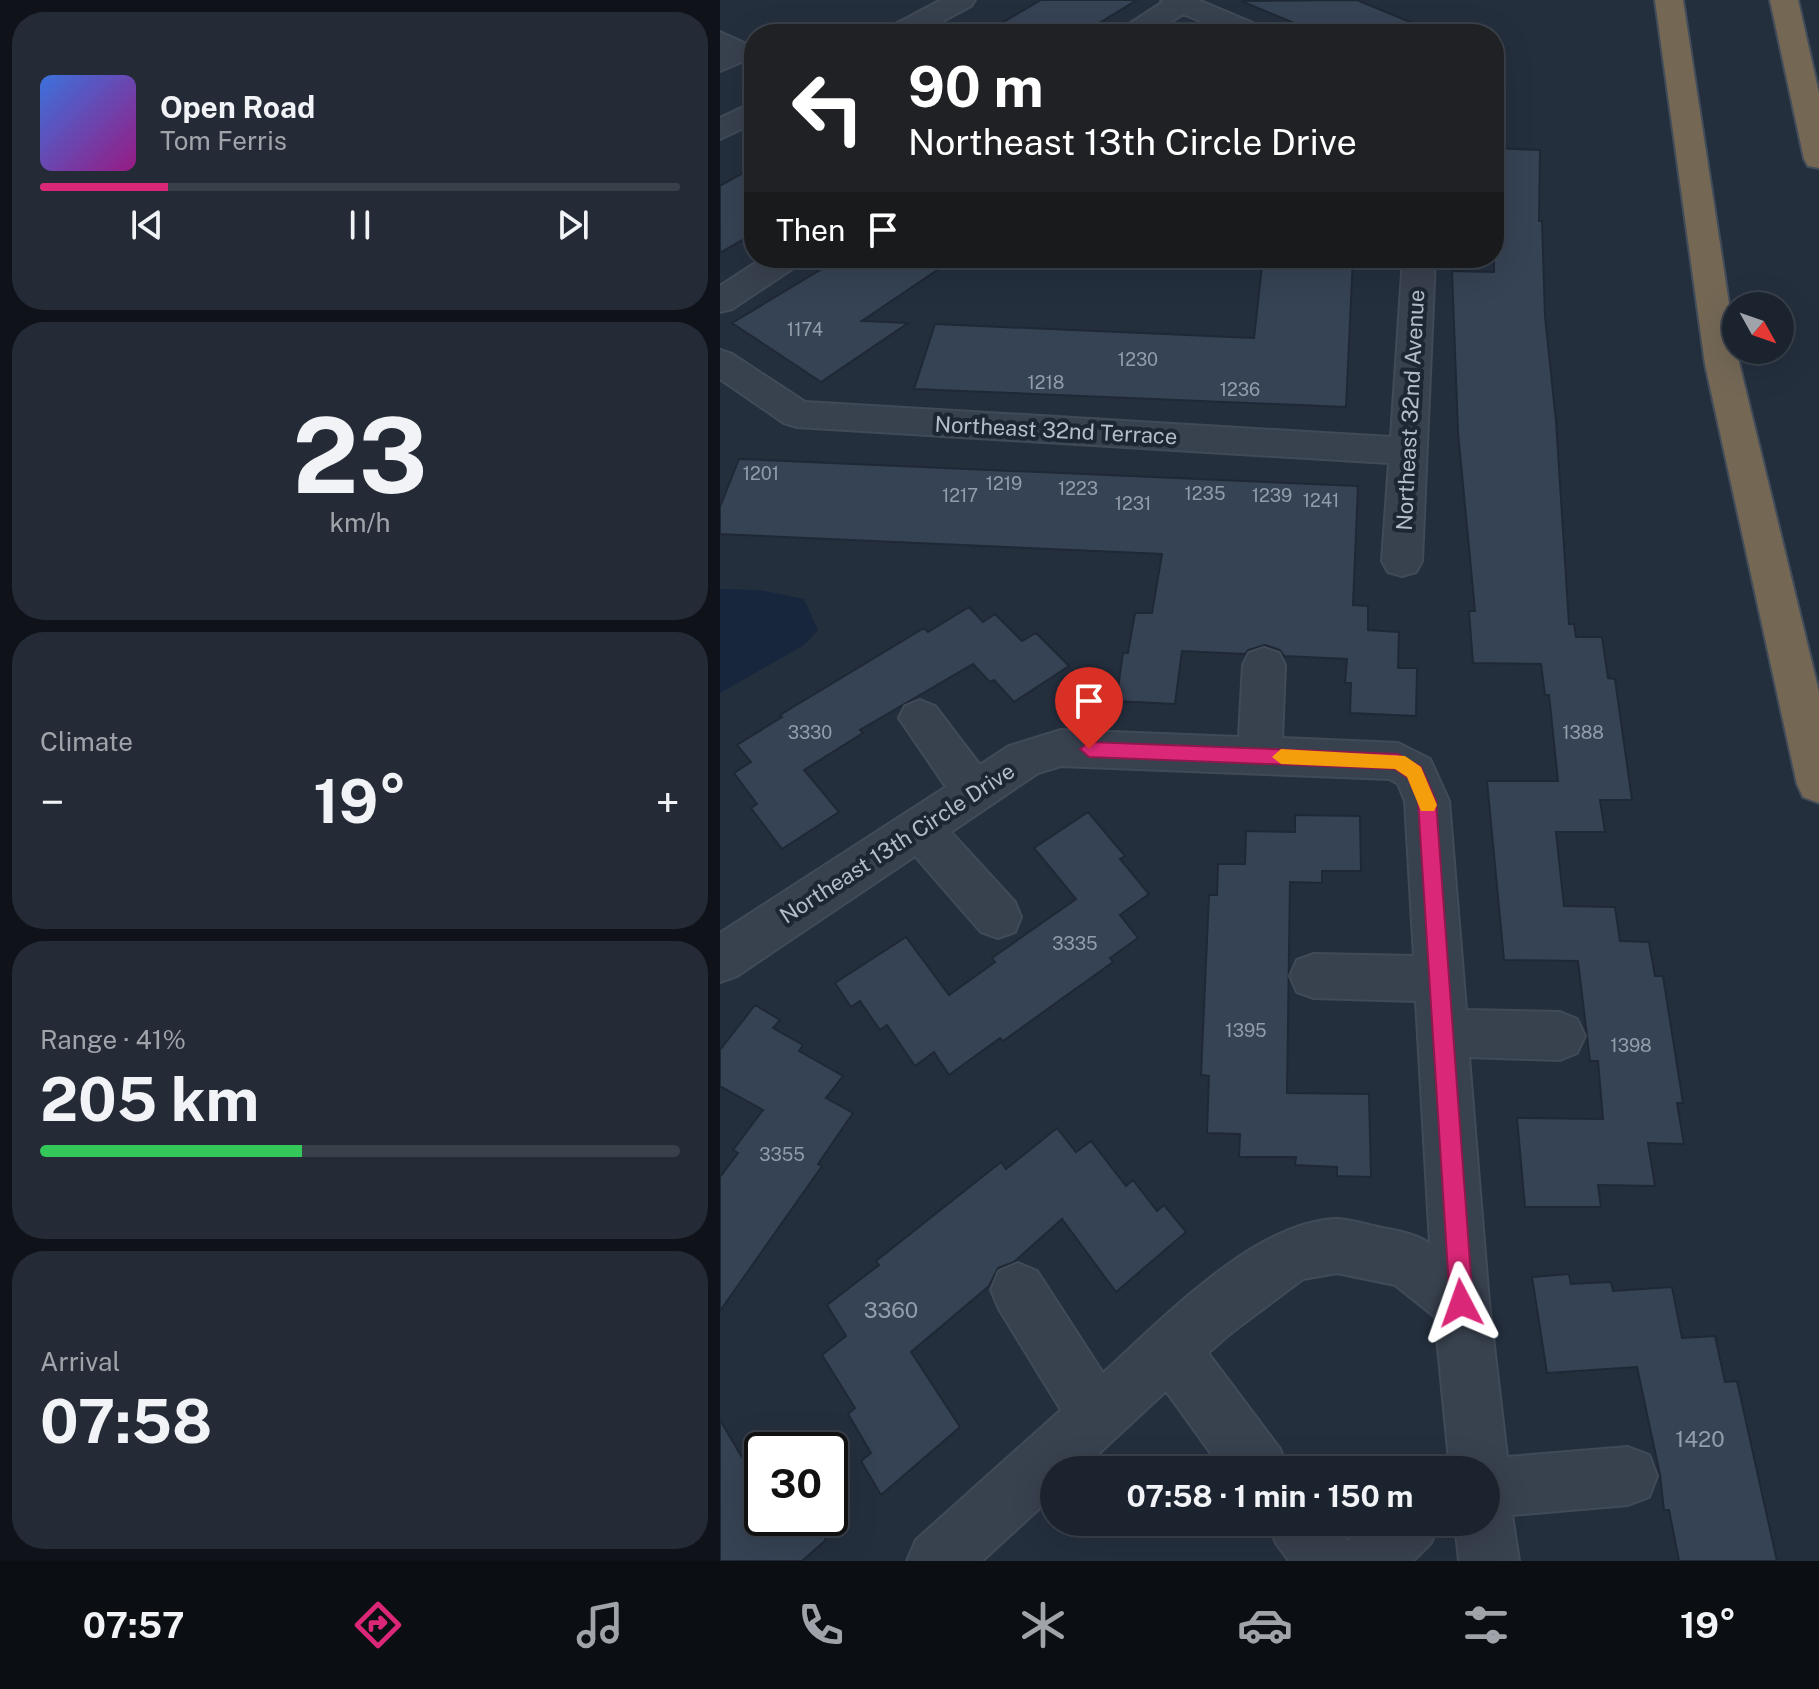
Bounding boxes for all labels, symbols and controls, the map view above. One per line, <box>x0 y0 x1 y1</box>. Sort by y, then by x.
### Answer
text: 90 m <box>908 54 1044 120</box>
icon: left <box>776 56 880 160</box>
text: Open Road <box>160 89 315 125</box>
text: Northeast 13th Circle Drive <box>908 121 1357 163</box>
text: Tom Ferris <box>160 125 287 156</box>
icon: previous <box>125 203 169 247</box>
icon: pause <box>338 203 382 247</box>
icon: next <box>551 203 595 247</box>
icon: arrive <box>861 208 905 252</box>
text: Then <box>776 212 845 248</box>
street label: Northeast 32nd Avenue <box>1391 289 1429 531</box>
north arrow <box>1722 292 1794 364</box>
map controls <box>1722 292 1794 364</box>
house number: 1174 <box>787 319 823 340</box>
house number: 1230 <box>1118 349 1158 370</box>
house number: 1218 <box>1027 372 1065 393</box>
house number: 1236 <box>1220 379 1260 400</box>
text: 23 <box>292 394 428 516</box>
street label: Northeast 32nd Terrace <box>934 411 1178 449</box>
house number: 1201 <box>743 463 779 484</box>
house number: 1219 <box>986 473 1022 494</box>
house number: 1223 <box>1058 478 1098 499</box>
house number: 1235 <box>1185 483 1225 504</box>
house number: 1217 <box>942 485 978 506</box>
house number: 1239 <box>1252 485 1292 506</box>
house number: 1241 <box>1303 490 1339 511</box>
house number: 1231 <box>1115 493 1151 514</box>
text: km/h <box>329 507 391 538</box>
pin <box>1055 667 1123 749</box>
icon: arrive <box>1067 679 1111 723</box>
house number: 3330 <box>788 722 832 743</box>
house number: 1388 <box>1562 722 1604 743</box>
text: Climate <box>40 726 133 757</box>
street label: Northeast 13th Circle Drive <box>775 757 1019 929</box>
text: 19° <box>313 766 407 837</box>
text: − <box>40 776 64 828</box>
text: + <box>656 776 680 828</box>
house number: 3335 <box>1052 933 1098 954</box>
house number: 1395 <box>1225 1020 1267 1041</box>
text: Range · 41% <box>40 1024 186 1055</box>
house number: 1398 <box>1610 1035 1652 1056</box>
text: 205 km <box>40 1064 259 1135</box>
house number: 3355 <box>759 1144 805 1165</box>
position arrow <box>1419 1261 1503 1345</box>
house number: 3360 <box>864 1297 918 1323</box>
text: Arrival <box>40 1346 120 1377</box>
text: 07:58 <box>40 1386 212 1457</box>
house number: 1420 <box>1675 1426 1725 1452</box>
speed limit sign: 30 <box>744 1432 848 1536</box>
text: 07:58 · 1 min · 150 m <box>1127 1478 1413 1514</box>
icon: directions <box>350 1597 406 1653</box>
icon: music <box>572 1597 628 1653</box>
icon: phone <box>793 1597 849 1653</box>
icon: climate <box>1015 1597 1071 1653</box>
icon: car <box>1237 1597 1293 1653</box>
icon: filters <box>1458 1597 1514 1653</box>
text: 07:57 <box>83 1604 185 1646</box>
text: 19° <box>1680 1604 1736 1646</box>

